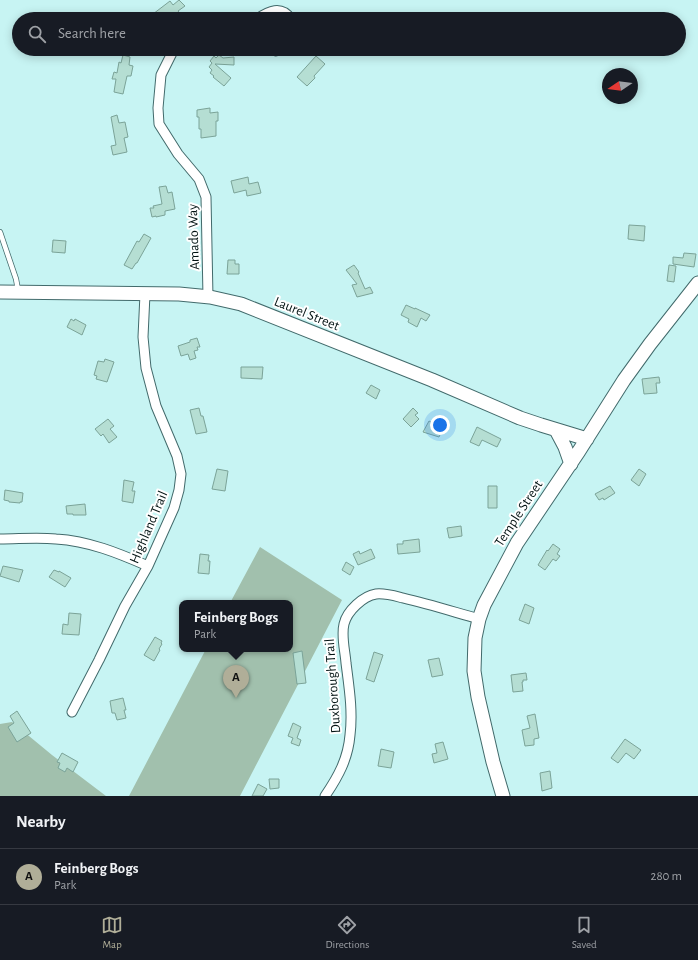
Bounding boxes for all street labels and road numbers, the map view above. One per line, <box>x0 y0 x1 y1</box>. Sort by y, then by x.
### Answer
street label: Amado Way <box>186 204 202 270</box>
street label: Laurel Street <box>272 295 342 334</box>
street label: Temple Street <box>492 477 546 549</box>
street label: Highland Trail <box>127 489 170 566</box>
street label: Duxborough Trail <box>323 638 343 734</box>

